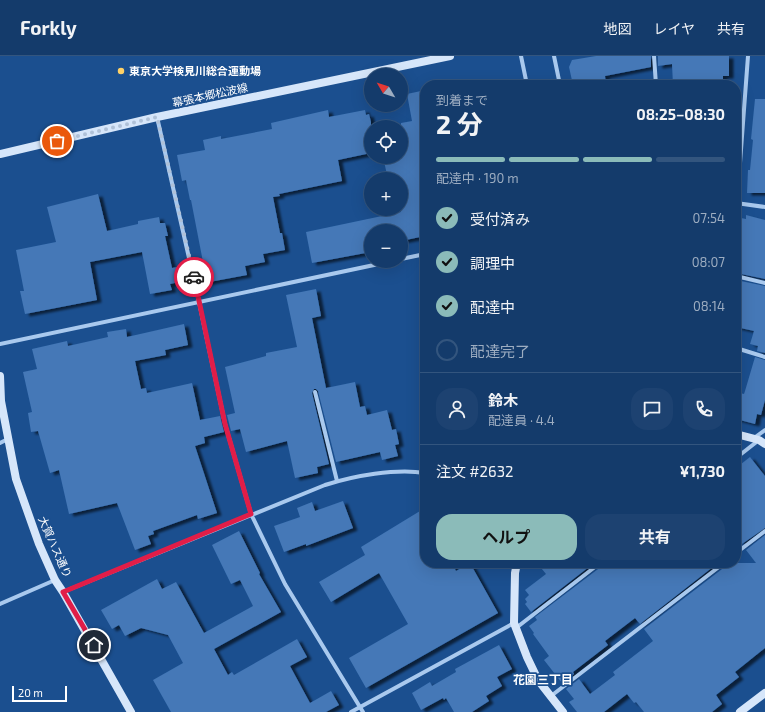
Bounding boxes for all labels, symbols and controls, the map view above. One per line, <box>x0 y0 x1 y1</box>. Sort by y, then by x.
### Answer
text: Forkly <box>20 16 77 39</box>
text: 地図 <box>603 20 631 37</box>
text: レイヤ <box>653 20 695 37</box>
text: 共有 <box>717 20 745 37</box>
place label: 東京大学検見川総合運動場 <box>129 64 261 77</box>
marker: 東京大学検見川総合運動場 <box>116 66 126 76</box>
north arrow <box>364 68 408 112</box>
map controls <box>364 68 408 268</box>
street label: 幕張本郷松波線 <box>171 80 249 109</box>
text: 到着まで <box>436 92 488 108</box>
text: 08:25–08:30 <box>636 105 725 123</box>
text: 2 分 <box>436 108 483 139</box>
button: locate <box>364 120 408 164</box>
pin <box>40 124 74 158</box>
icon: bag <box>46 130 68 152</box>
text: 配達中 · 190 m <box>436 170 519 186</box>
button: + <box>364 172 408 216</box>
icon: check <box>436 207 458 229</box>
text: 受付済み <box>470 210 530 228</box>
text: 07:54 <box>692 210 725 226</box>
button: − <box>364 224 408 268</box>
icon: check <box>436 251 458 273</box>
text: 調理中 <box>470 254 515 272</box>
text: 08:07 <box>692 254 725 270</box>
courier <box>174 257 214 297</box>
icon: car <box>183 266 205 288</box>
icon: check <box>436 295 458 317</box>
text: 配達中 <box>470 298 515 316</box>
text: 08:14 <box>693 298 725 314</box>
text: 配達完了 <box>470 342 530 360</box>
button: person <box>436 388 478 430</box>
button: chat <box>631 388 673 430</box>
button: phone <box>683 388 725 430</box>
text: 鈴木 <box>488 391 518 409</box>
text: 配達員 · 4.4 <box>488 412 555 428</box>
text: 注文 #2632 <box>436 462 513 480</box>
text: ¥1,730 <box>680 462 725 480</box>
street label: 大賀ハス通り <box>36 514 75 580</box>
button: ヘルプ <box>436 514 577 560</box>
button: 共有 <box>585 514 725 560</box>
pin <box>77 628 111 662</box>
icon: home <box>83 634 105 656</box>
district label: 花園三丁目 <box>513 672 573 686</box>
scale bar <box>12 684 67 703</box>
text: 20 m <box>18 686 43 699</box>

